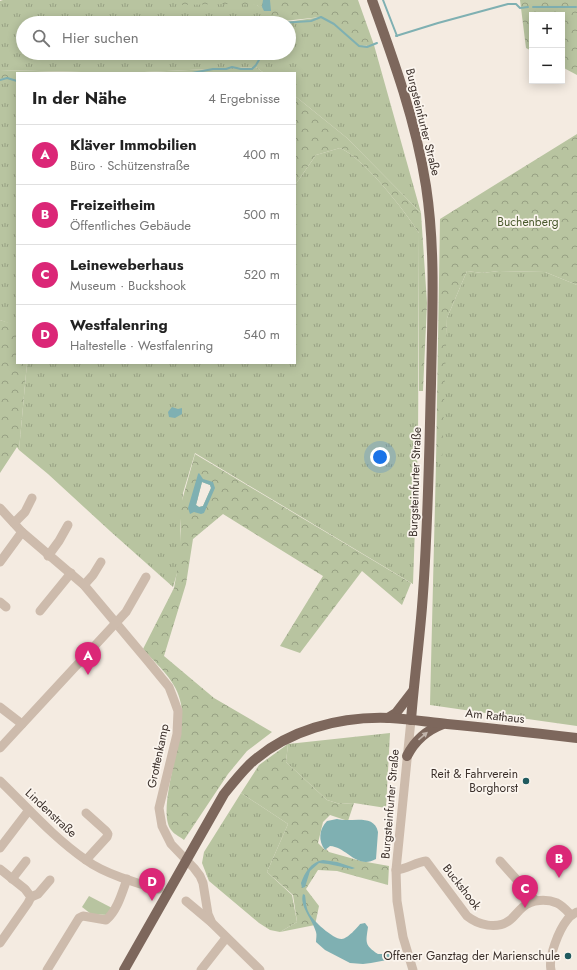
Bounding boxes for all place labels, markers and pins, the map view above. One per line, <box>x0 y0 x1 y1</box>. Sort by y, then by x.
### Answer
pin: A <box>75 642 101 675</box>
place label: Reit & Fahrverein Borghorst <box>431 765 518 797</box>
marker: Reit & Fahrverein Borghorst <box>521 776 531 786</box>
pin: B <box>546 845 572 878</box>
pin: D <box>139 868 165 901</box>
pin: C <box>512 875 538 908</box>
place label: Offener Ganztag der Marienschule <box>383 947 560 965</box>
marker: Offener Ganztag der Marienschule <box>563 951 573 961</box>

